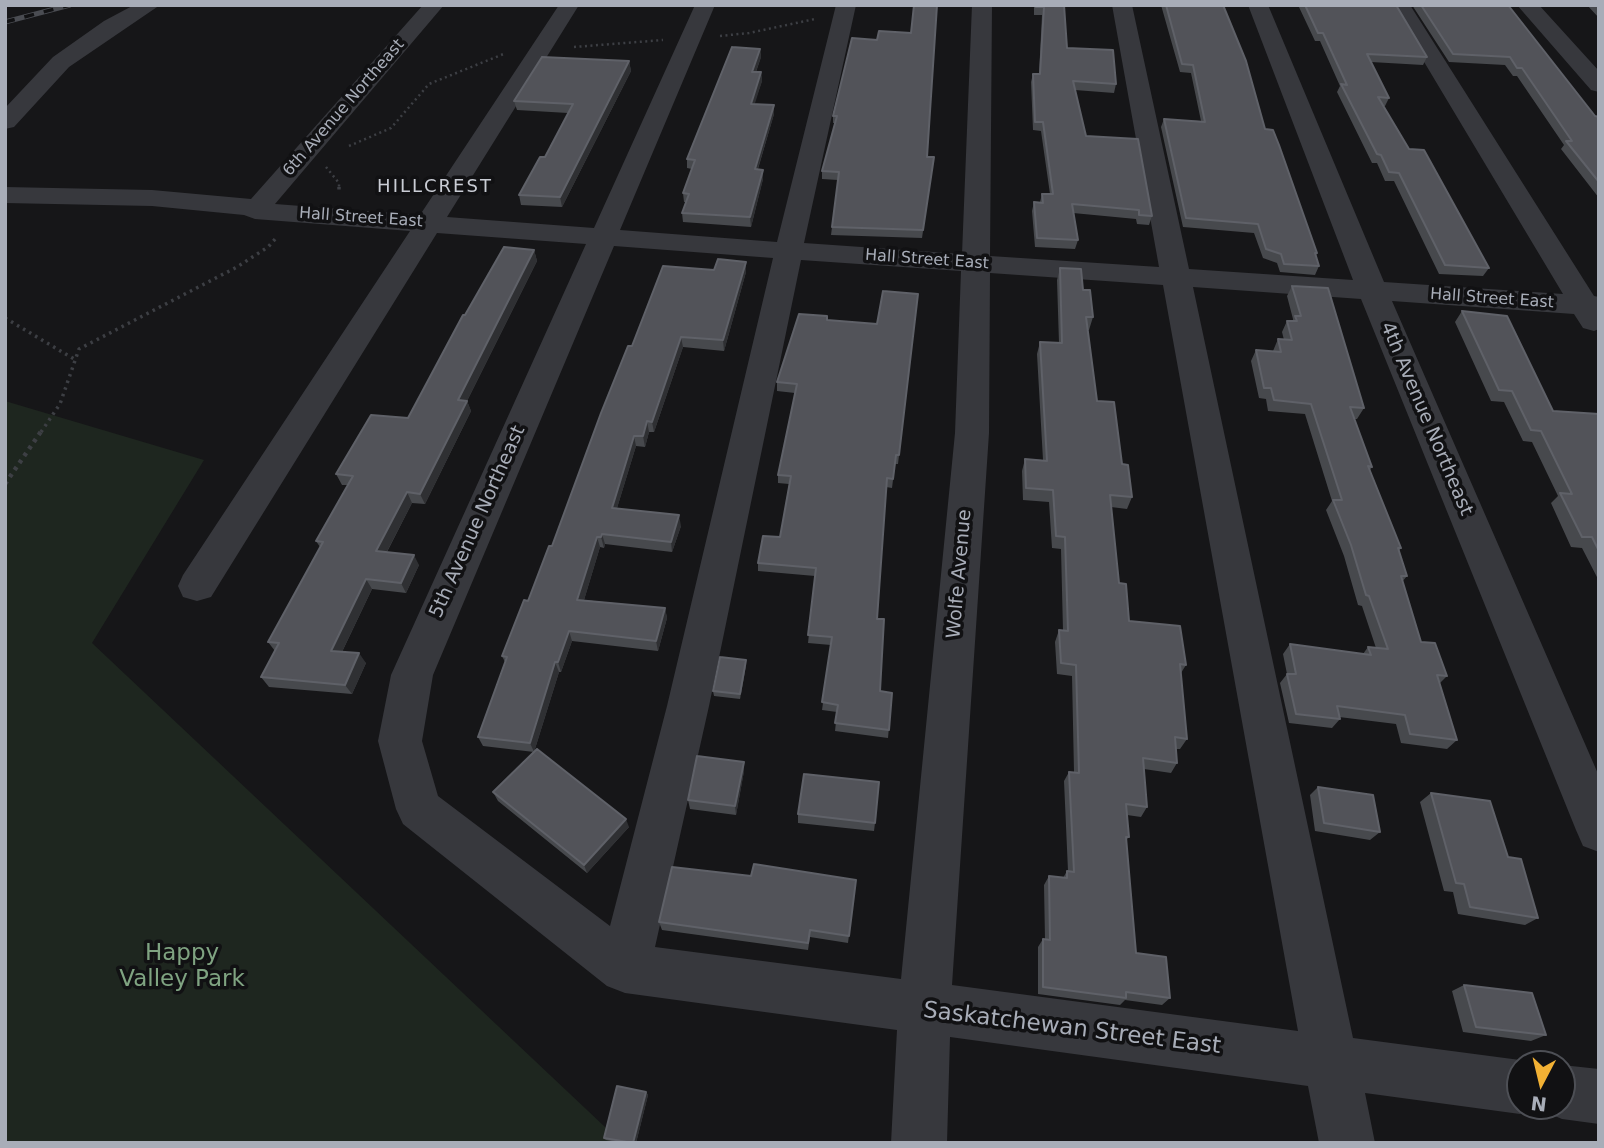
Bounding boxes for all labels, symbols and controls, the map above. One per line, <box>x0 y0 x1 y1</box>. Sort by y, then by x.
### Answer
street label: 6th Avenue Northeast <box>279 36 409 180</box>
district label: HILLCREST <box>378 176 492 198</box>
street label: Hall Street East <box>298 204 424 232</box>
street label: Hall Street East <box>864 246 990 274</box>
street label: Hall Street East <box>1429 285 1555 313</box>
street label: 4th Avenue Northeast <box>1375 319 1477 519</box>
street label: 5th Avenue Northeast <box>425 422 531 622</box>
street label: Wolfe Avenue <box>943 508 977 640</box>
park label: Happy Valley Park <box>119 940 245 994</box>
street label: Saskatchewan Street East <box>922 997 1222 1061</box>
north arrow <box>1506 1050 1576 1120</box>
text: N <box>1529 1092 1548 1116</box>

